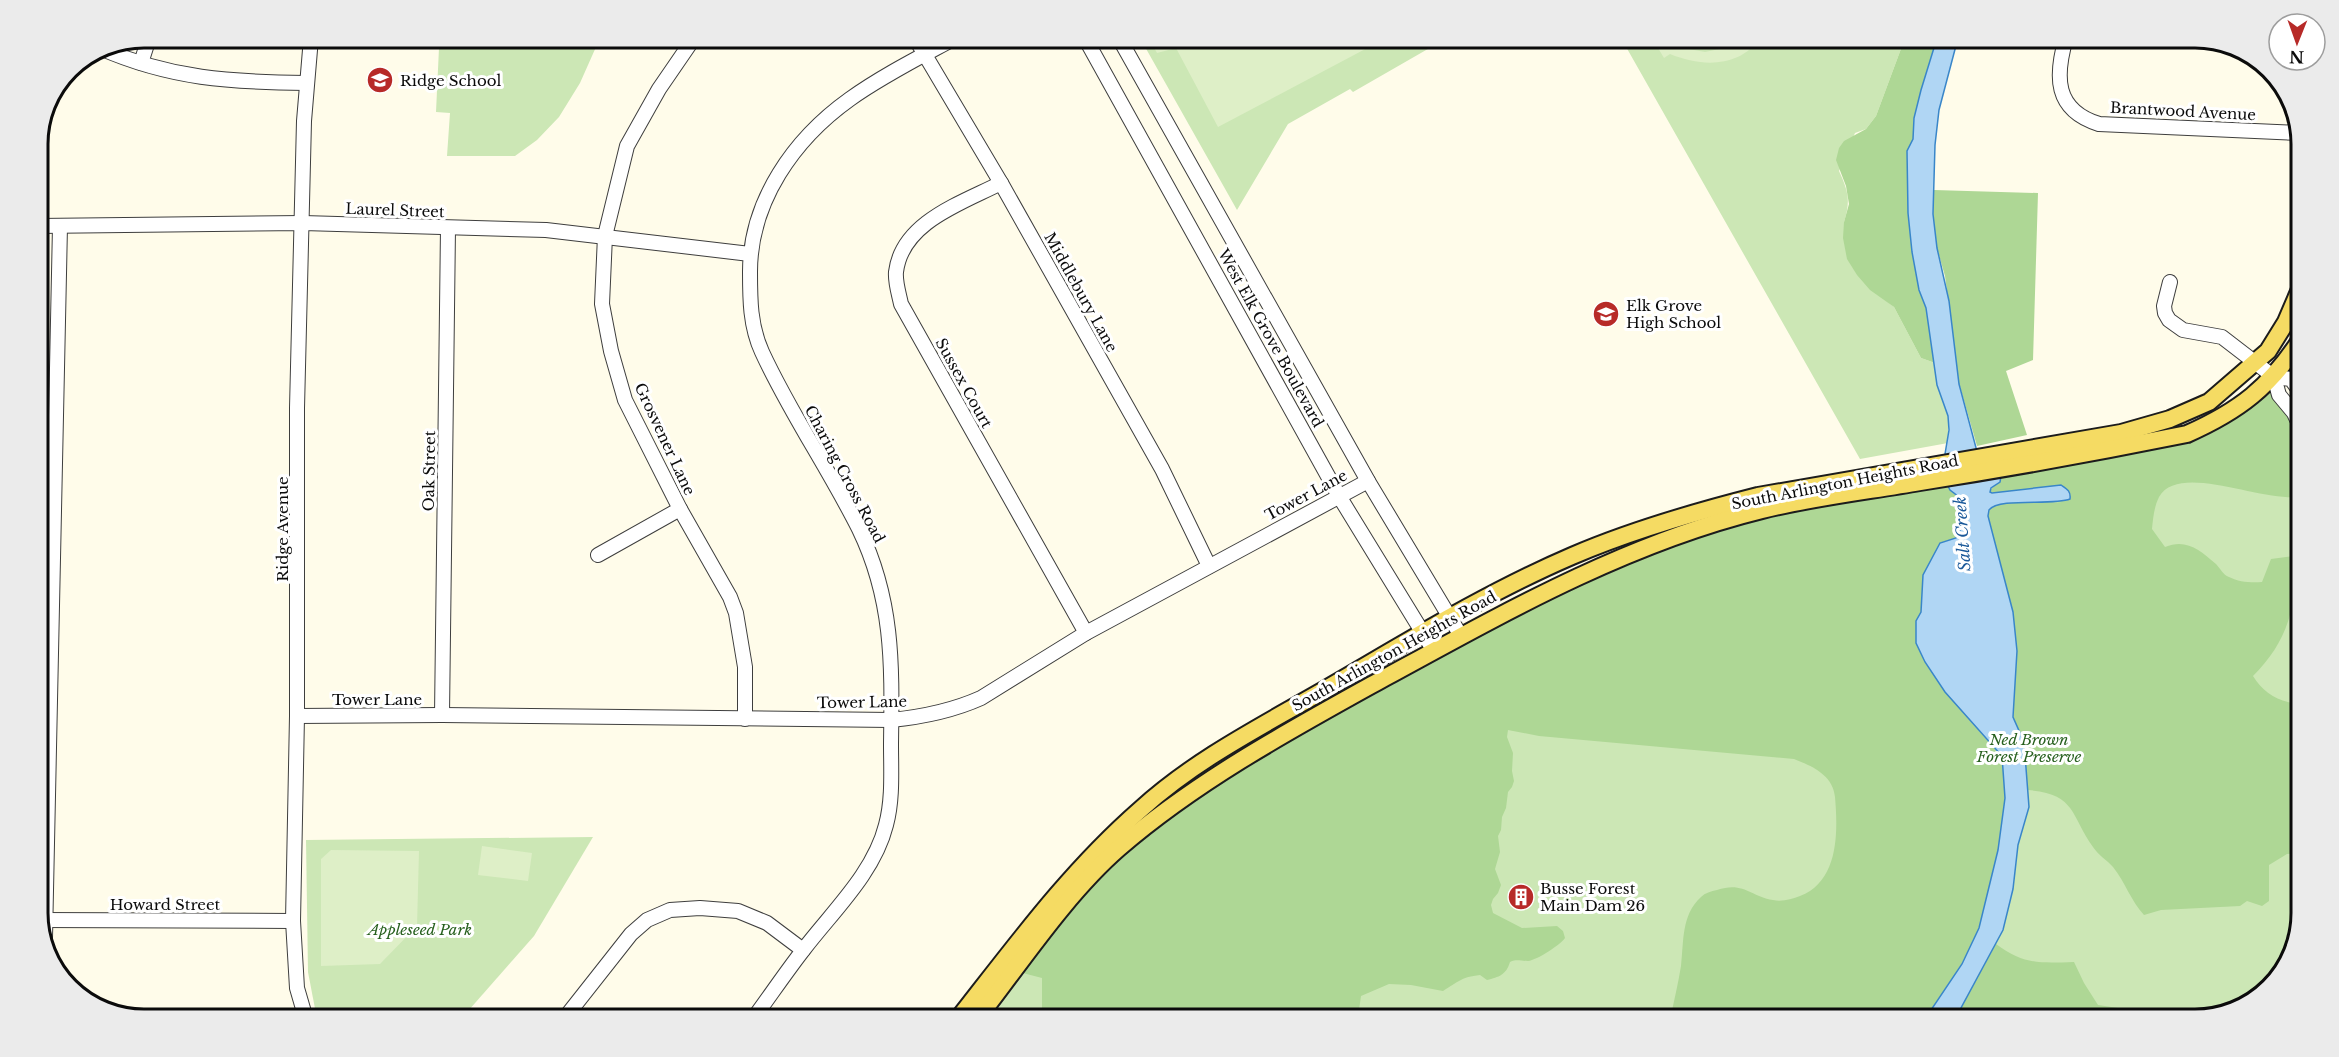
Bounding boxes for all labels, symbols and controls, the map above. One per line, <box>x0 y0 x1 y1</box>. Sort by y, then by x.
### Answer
north arrow <box>2267 12 2327 72</box>
text: N <box>2289 47 2304 67</box>
school or university icon: Ridge School <box>365 65 395 95</box>
place label: Ridge School <box>400 71 502 90</box>
street label: Brantwood Avenue <box>2110 98 2256 124</box>
street label: Laurel Street <box>345 199 445 221</box>
street label: Middlebury Lane <box>1040 229 1122 355</box>
street label: West Elk Grove Boulevard <box>1213 244 1328 431</box>
place label: Elk Grove High School <box>1626 296 1721 332</box>
school or university icon: Elk Grove High School <box>1591 299 1621 329</box>
street label: Sussex Court <box>931 335 997 432</box>
street label: Grosvener Lane <box>631 380 699 498</box>
street label: Charing Cross Road <box>801 402 889 546</box>
street label: Oak Street <box>419 430 439 512</box>
street label: South Arlington Heights Road <box>1730 451 1960 513</box>
street label: Tower Lane <box>1262 465 1350 525</box>
street label: Ridge Avenue <box>273 476 292 582</box>
water label: Salt Creek <box>1949 496 1975 572</box>
street label: South Arlington Heights Road <box>1289 587 1499 715</box>
street label: Tower Lane <box>332 690 422 709</box>
street label: Tower Lane <box>817 692 907 712</box>
park label: Ned Brown Forest Preserve <box>1976 730 2081 766</box>
place label: Busse Forest Main Dam 26 <box>1540 879 1645 915</box>
building icon: Busse Forest Main Dam 26 <box>1506 882 1536 912</box>
street label: Howard Street <box>110 895 221 914</box>
park label: Appleseed Park <box>366 920 472 939</box>

